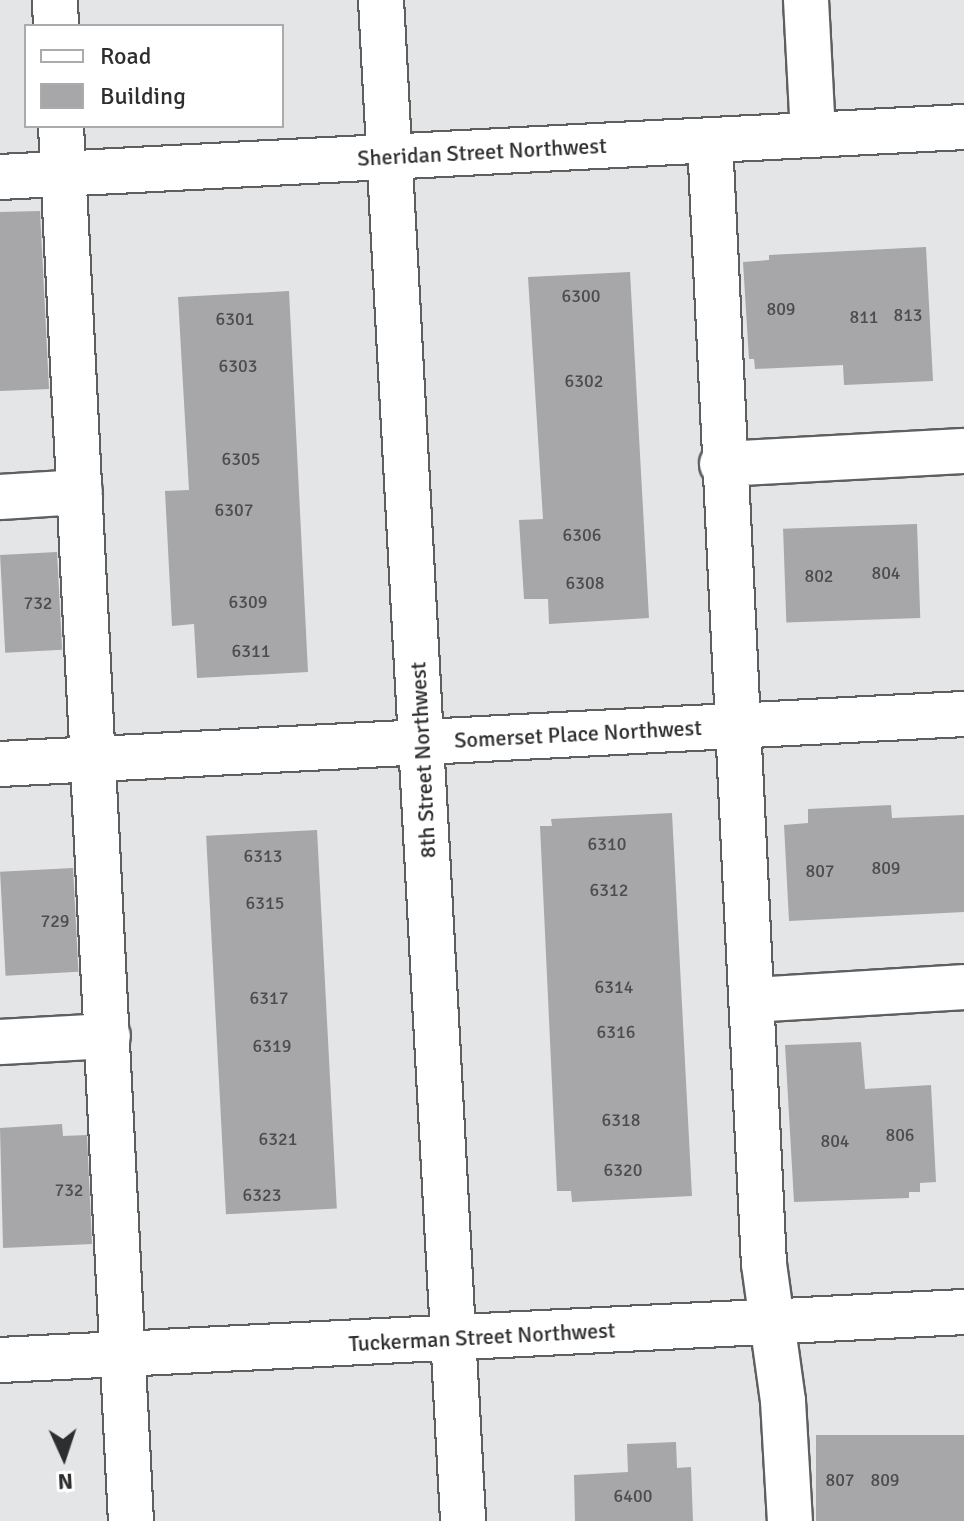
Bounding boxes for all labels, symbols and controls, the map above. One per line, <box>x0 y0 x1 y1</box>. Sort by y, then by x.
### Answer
legend <box>24 24 284 128</box>
text: Road <box>100 41 151 71</box>
text: Building <box>100 81 186 111</box>
street label: Sheridan Street Northwest <box>357 132 607 172</box>
house number: 6300 <box>562 285 600 307</box>
house number: 809 <box>766 298 796 320</box>
house number: 813 <box>893 304 923 326</box>
house number: 811 <box>849 306 879 328</box>
house number: 6301 <box>216 308 254 330</box>
house number: 6303 <box>219 355 257 377</box>
house number: 6302 <box>565 370 603 392</box>
house number: 6305 <box>222 448 260 470</box>
house number: 6307 <box>215 499 253 521</box>
house number: 6306 <box>563 524 601 546</box>
house number: 804 <box>871 562 901 584</box>
house number: 802 <box>804 565 834 587</box>
house number: 6308 <box>566 572 604 594</box>
house number: 6309 <box>229 591 267 613</box>
house number: 732 <box>23 592 53 614</box>
house number: 6311 <box>232 640 270 662</box>
street label: 8th Street Northwest <box>405 661 441 859</box>
street label: Somerset Place Northwest <box>454 714 702 754</box>
house number: 6310 <box>588 833 626 855</box>
house number: 6313 <box>244 845 282 867</box>
house number: 809 <box>871 857 901 879</box>
house number: 807 <box>805 860 835 882</box>
house number: 6312 <box>590 879 628 901</box>
house number: 6315 <box>246 892 284 914</box>
house number: 729 <box>40 910 70 932</box>
house number: 6314 <box>595 976 633 998</box>
house number: 6317 <box>250 987 288 1009</box>
house number: 6316 <box>597 1021 635 1043</box>
house number: 6319 <box>253 1035 291 1057</box>
house number: 6318 <box>602 1109 640 1131</box>
house number: 806 <box>885 1124 915 1146</box>
house number: 6321 <box>259 1128 297 1150</box>
house number: 804 <box>820 1130 850 1152</box>
house number: 6320 <box>604 1159 642 1181</box>
house number: 732 <box>54 1179 84 1201</box>
house number: 6323 <box>243 1184 281 1206</box>
street label: Tuckerman Street Northwest <box>348 1317 616 1357</box>
north arrow <box>24 1417 104 1497</box>
text: N <box>57 1468 74 1495</box>
house number: 807 <box>825 1469 855 1491</box>
house number: 809 <box>870 1469 900 1491</box>
house number: 6400 <box>614 1485 652 1507</box>

